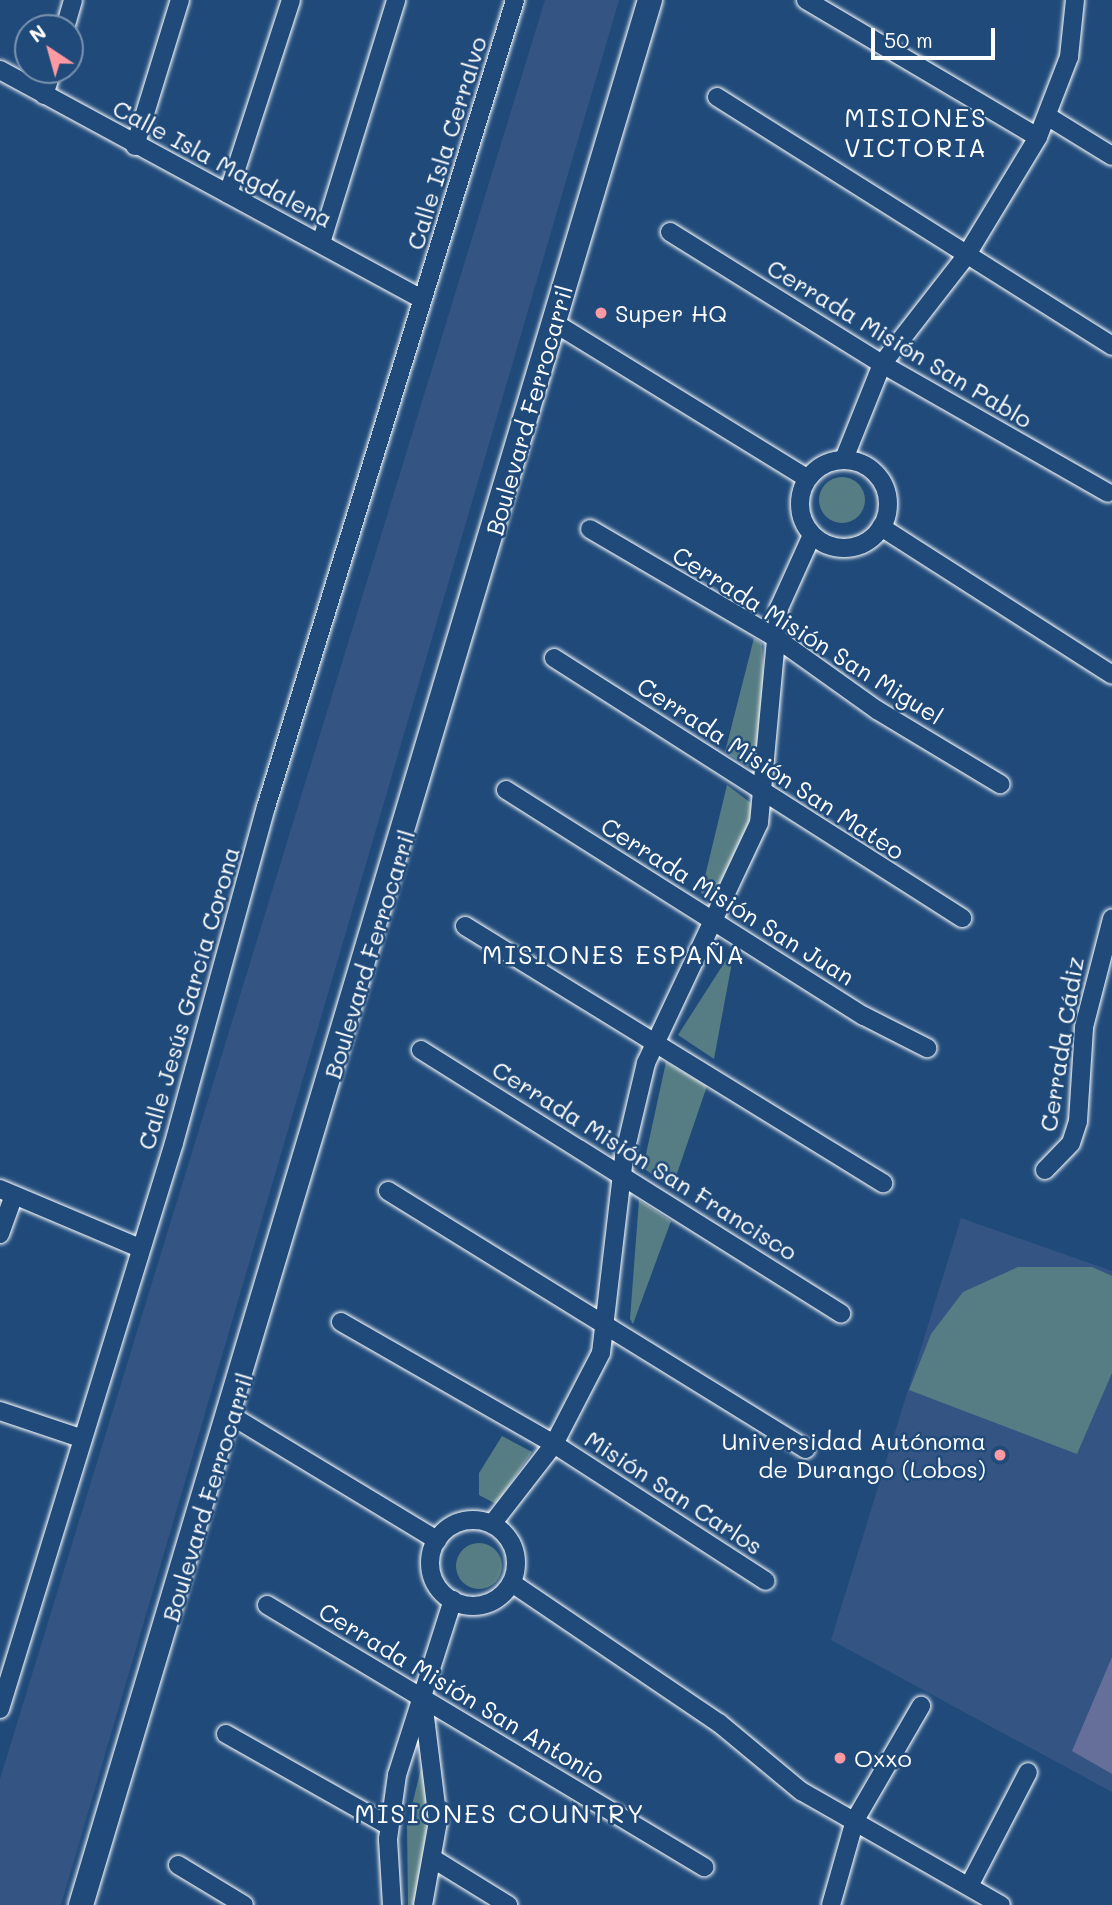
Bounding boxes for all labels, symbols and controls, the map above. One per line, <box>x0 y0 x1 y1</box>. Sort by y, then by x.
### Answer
north arrow <box>14 14 84 84</box>
scale bar <box>874 14 998 58</box>
text: N <box>24 19 51 48</box>
text: 50 m <box>884 26 933 53</box>
street label: Calle Isla Cerralvo <box>400 33 492 253</box>
street label: Calle Isla Magdalena <box>108 93 338 233</box>
district label: MISIONES VICTORIA <box>845 102 987 164</box>
street label: Cerrada Misión San Pablo <box>762 252 1038 434</box>
street label: Boulevard Ferrocarril <box>479 282 579 538</box>
place label: Super HQ <box>615 299 727 327</box>
marker: Super HQ <box>593 305 609 321</box>
street label: Cerrada Misión San Miguel <box>667 540 949 730</box>
street label: Cerrada Misión San Mateo <box>632 671 910 865</box>
street label: Cerrada Misión San Juan <box>596 811 860 991</box>
street label: Boulevard Ferrocarril <box>317 826 421 1082</box>
street label: Calle Jesús García Corona <box>131 843 245 1153</box>
district label: MISIONES ESPAÑA <box>484 939 744 971</box>
street label: Cerrada Cádiz <box>1033 954 1089 1134</box>
street label: Cerrada Misión San Francisco <box>487 1054 803 1266</box>
street label: Boulevard Ferrocarril <box>155 1369 259 1625</box>
street label: Misión San Carlos <box>580 1424 768 1560</box>
place label: Universidad Autónoma de Durango (Lobos) <box>722 1427 986 1483</box>
marker: Universidad Autónoma de Durango (Lobos) <box>992 1447 1008 1463</box>
street label: Cerrada Misión San Antonio <box>314 1596 610 1790</box>
place label: Oxxo <box>854 1744 912 1772</box>
marker: Oxxo <box>832 1750 848 1766</box>
district label: MISIONES COUNTRY <box>356 1798 644 1830</box>

